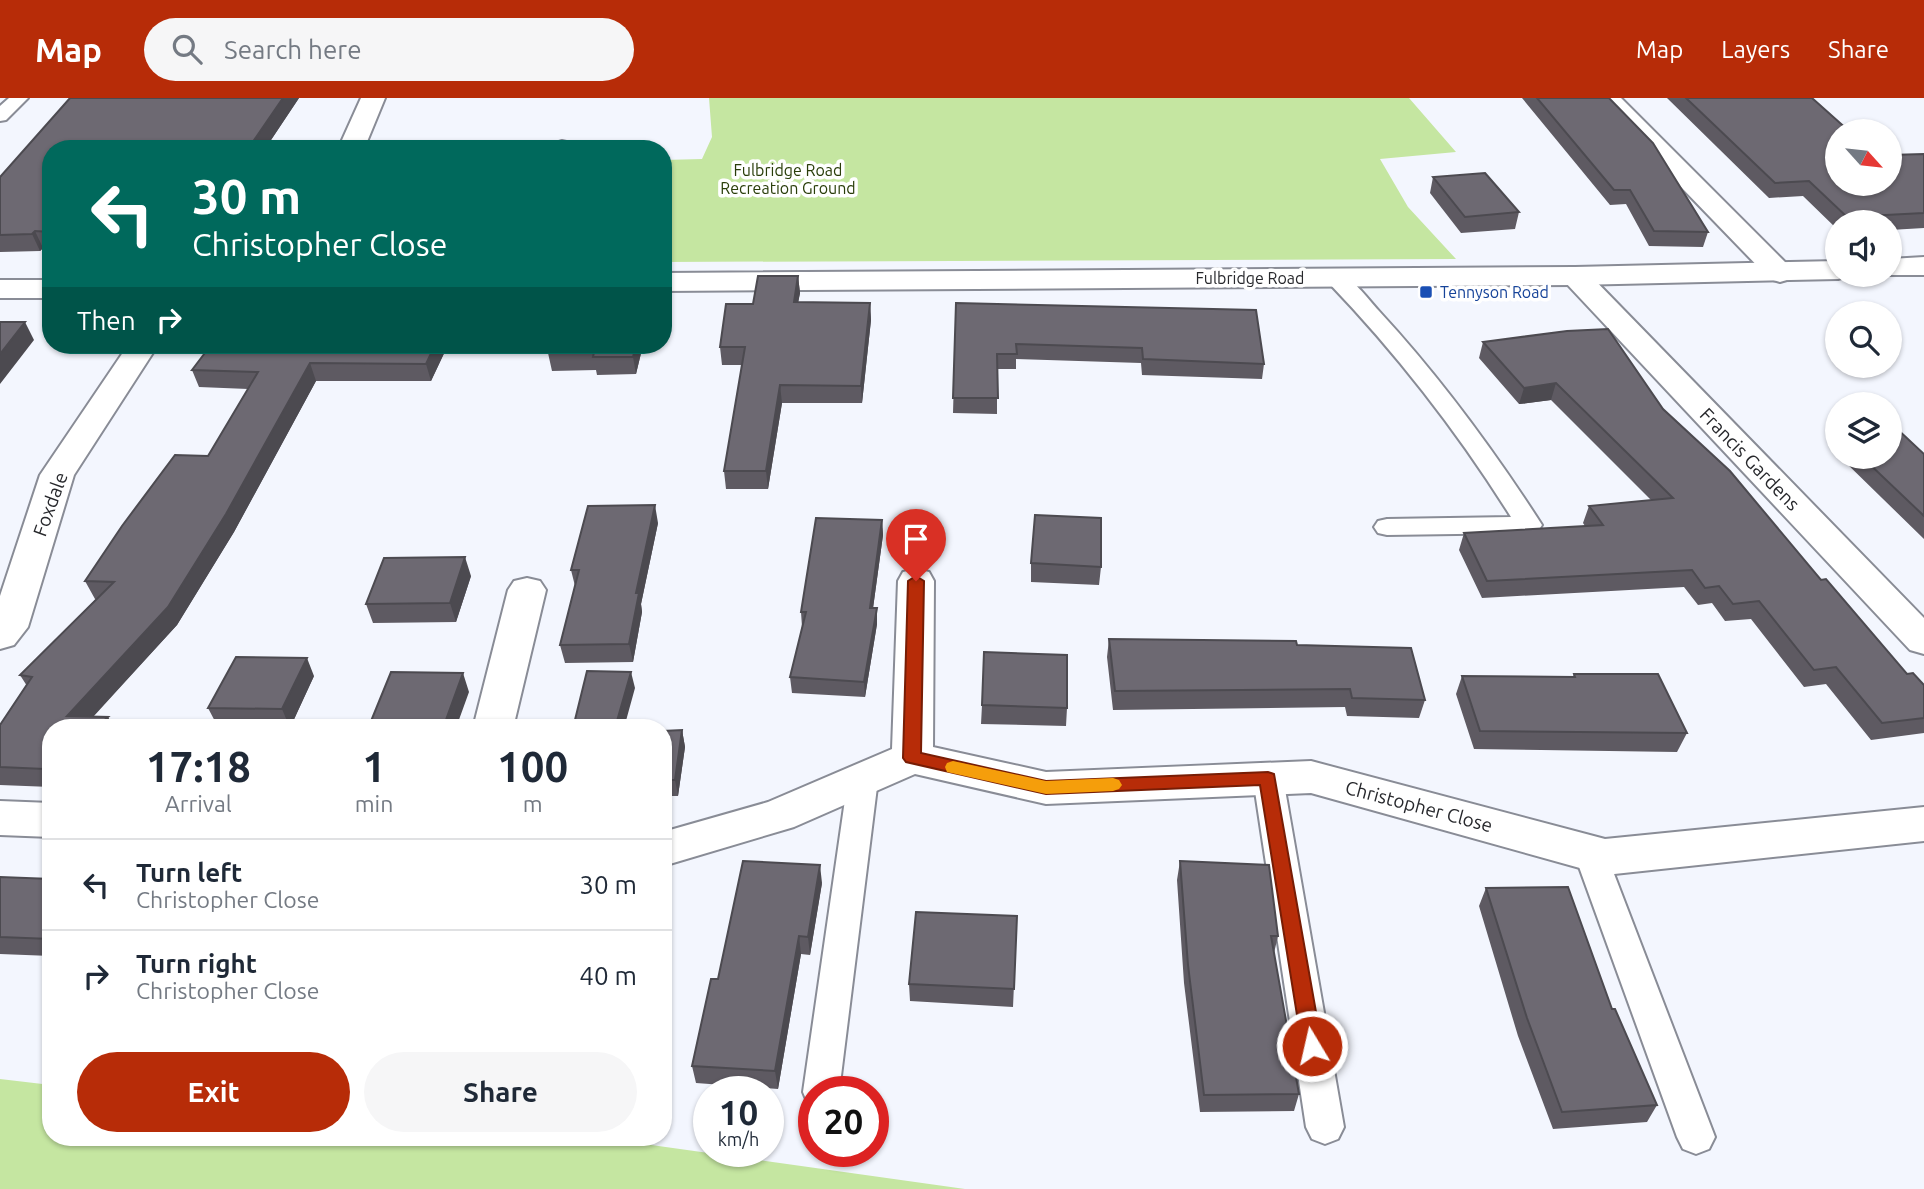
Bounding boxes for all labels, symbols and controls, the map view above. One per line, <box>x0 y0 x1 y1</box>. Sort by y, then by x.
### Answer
search box <box>144 18 634 81</box>
icon: search <box>168 30 206 68</box>
text: Map <box>35 31 102 68</box>
text: Search here <box>224 35 362 64</box>
text: Map <box>1636 36 1683 63</box>
text: Layers <box>1721 36 1790 63</box>
text: Share <box>1828 36 1889 63</box>
north arrow <box>1825 119 1902 196</box>
map controls <box>1825 119 1902 469</box>
park label: Fulbridge Road Recreation Ground <box>720 161 856 197</box>
icon: left <box>77 168 168 259</box>
text: 30 m <box>192 168 301 223</box>
button: sound <box>1825 210 1902 287</box>
text: Christopher Close <box>192 226 447 262</box>
street label: Fulbridge Road <box>1196 269 1304 287</box>
place label: Tennyson Road <box>1440 283 1549 301</box>
marker: Tennyson Road <box>1418 284 1434 300</box>
icon: right <box>150 301 188 339</box>
button: search <box>1825 301 1902 378</box>
text: Then <box>77 306 136 335</box>
button: layers <box>1825 392 1902 469</box>
street label: Francis Gardens <box>1696 403 1804 515</box>
street label: Foxdale <box>28 469 72 539</box>
pin <box>886 509 946 581</box>
icon: arrive <box>897 520 935 558</box>
text: 17:18 <box>146 743 251 790</box>
text: 1 <box>362 743 386 790</box>
text: 100 <box>497 743 568 790</box>
street label: Christopher Close <box>1343 776 1495 836</box>
text: Arrival <box>165 791 232 816</box>
text: min <box>355 791 393 816</box>
text: m <box>523 791 543 816</box>
text: Turn left <box>136 858 242 887</box>
icon: left <box>77 866 115 904</box>
text: 30 m <box>579 870 637 899</box>
text: Christopher Close <box>136 887 320 912</box>
text: Turn right <box>136 949 257 978</box>
icon: right <box>77 957 115 995</box>
text: 40 m <box>579 961 637 990</box>
text: Christopher Close <box>136 978 320 1003</box>
position arrow <box>1275 1009 1349 1083</box>
button: Exit <box>77 1052 350 1132</box>
button: Share <box>364 1052 637 1132</box>
speed limit sign: 20 <box>798 1076 889 1167</box>
text: 10 <box>719 1092 758 1132</box>
text: km/h <box>718 1129 759 1149</box>

